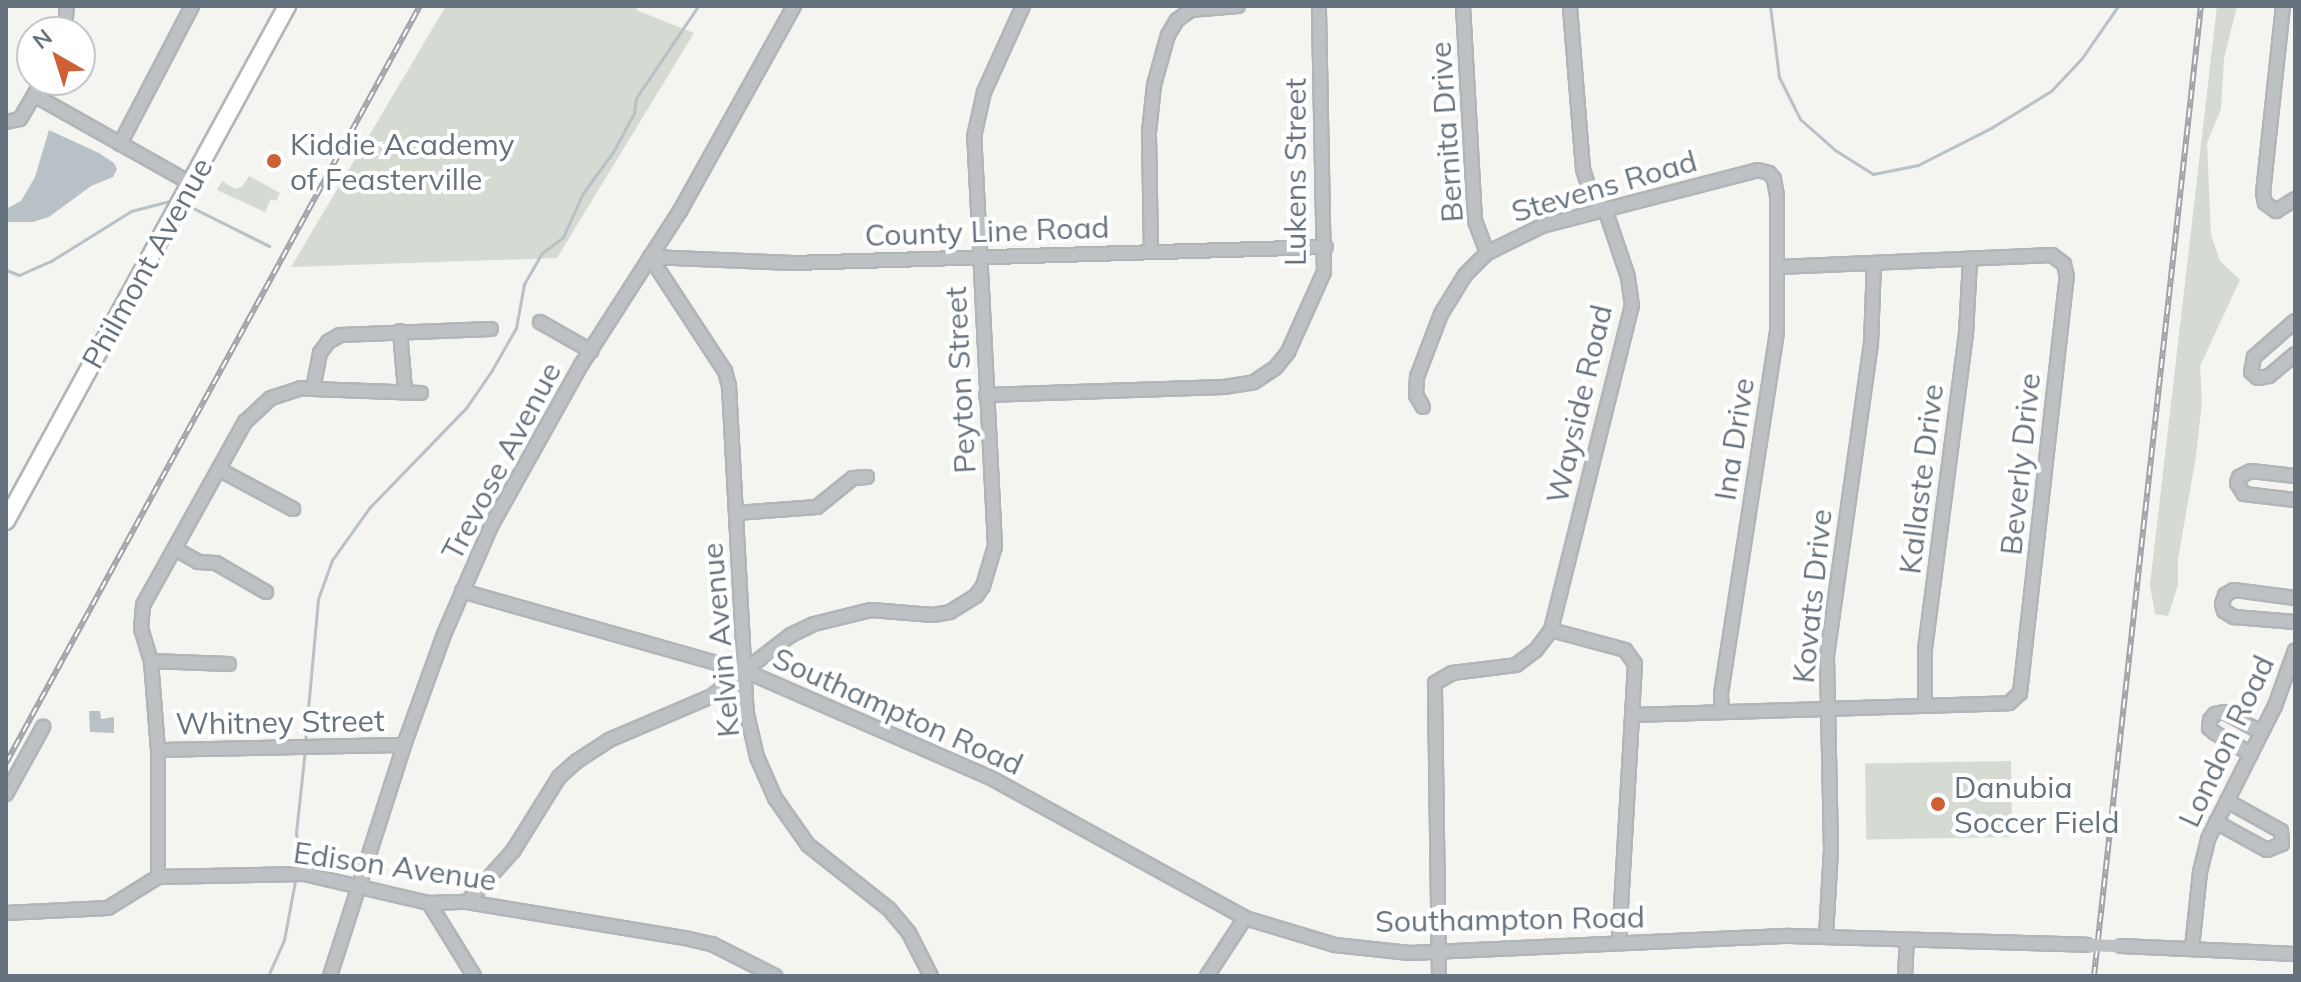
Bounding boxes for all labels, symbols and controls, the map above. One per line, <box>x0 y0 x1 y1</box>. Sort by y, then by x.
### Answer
north arrow <box>16 16 96 96</box>
text: N <box>27 23 57 55</box>
street label: Bernita Drive <box>1422 40 1470 224</box>
street label: Lukens Street <box>1277 78 1313 266</box>
place label: Kiddie Academy of Feasterville <box>290 126 515 196</box>
street label: Stevens Road <box>1507 142 1701 230</box>
street label: Philmont Avenue <box>74 151 220 375</box>
marker: Kiddie Academy of Feasterville <box>265 152 283 170</box>
street label: County Line Road <box>864 209 1110 253</box>
street label: Peyton Street <box>937 286 983 474</box>
street label: Wayside Road <box>1539 301 1619 507</box>
street label: Trevose Avenue <box>434 356 568 566</box>
street label: Beverly Drive <box>1993 371 2047 557</box>
street label: Ina Drive <box>1707 375 1761 503</box>
street label: Kallaste Drive <box>1891 382 1951 576</box>
street label: Kovats Drive <box>1785 507 1839 685</box>
street label: Kelvin Avenue <box>694 541 746 739</box>
street label: Southampton Road <box>767 640 1029 782</box>
street label: London Road <box>2171 650 2281 832</box>
street label: Whitney Street <box>175 702 385 742</box>
place label: Danubia Soccer Field <box>1954 769 2119 840</box>
marker: Danubia Soccer Field <box>1929 795 1947 813</box>
street label: Edison Avenue <box>291 834 499 898</box>
street label: Southampton Road <box>1375 899 1645 939</box>

